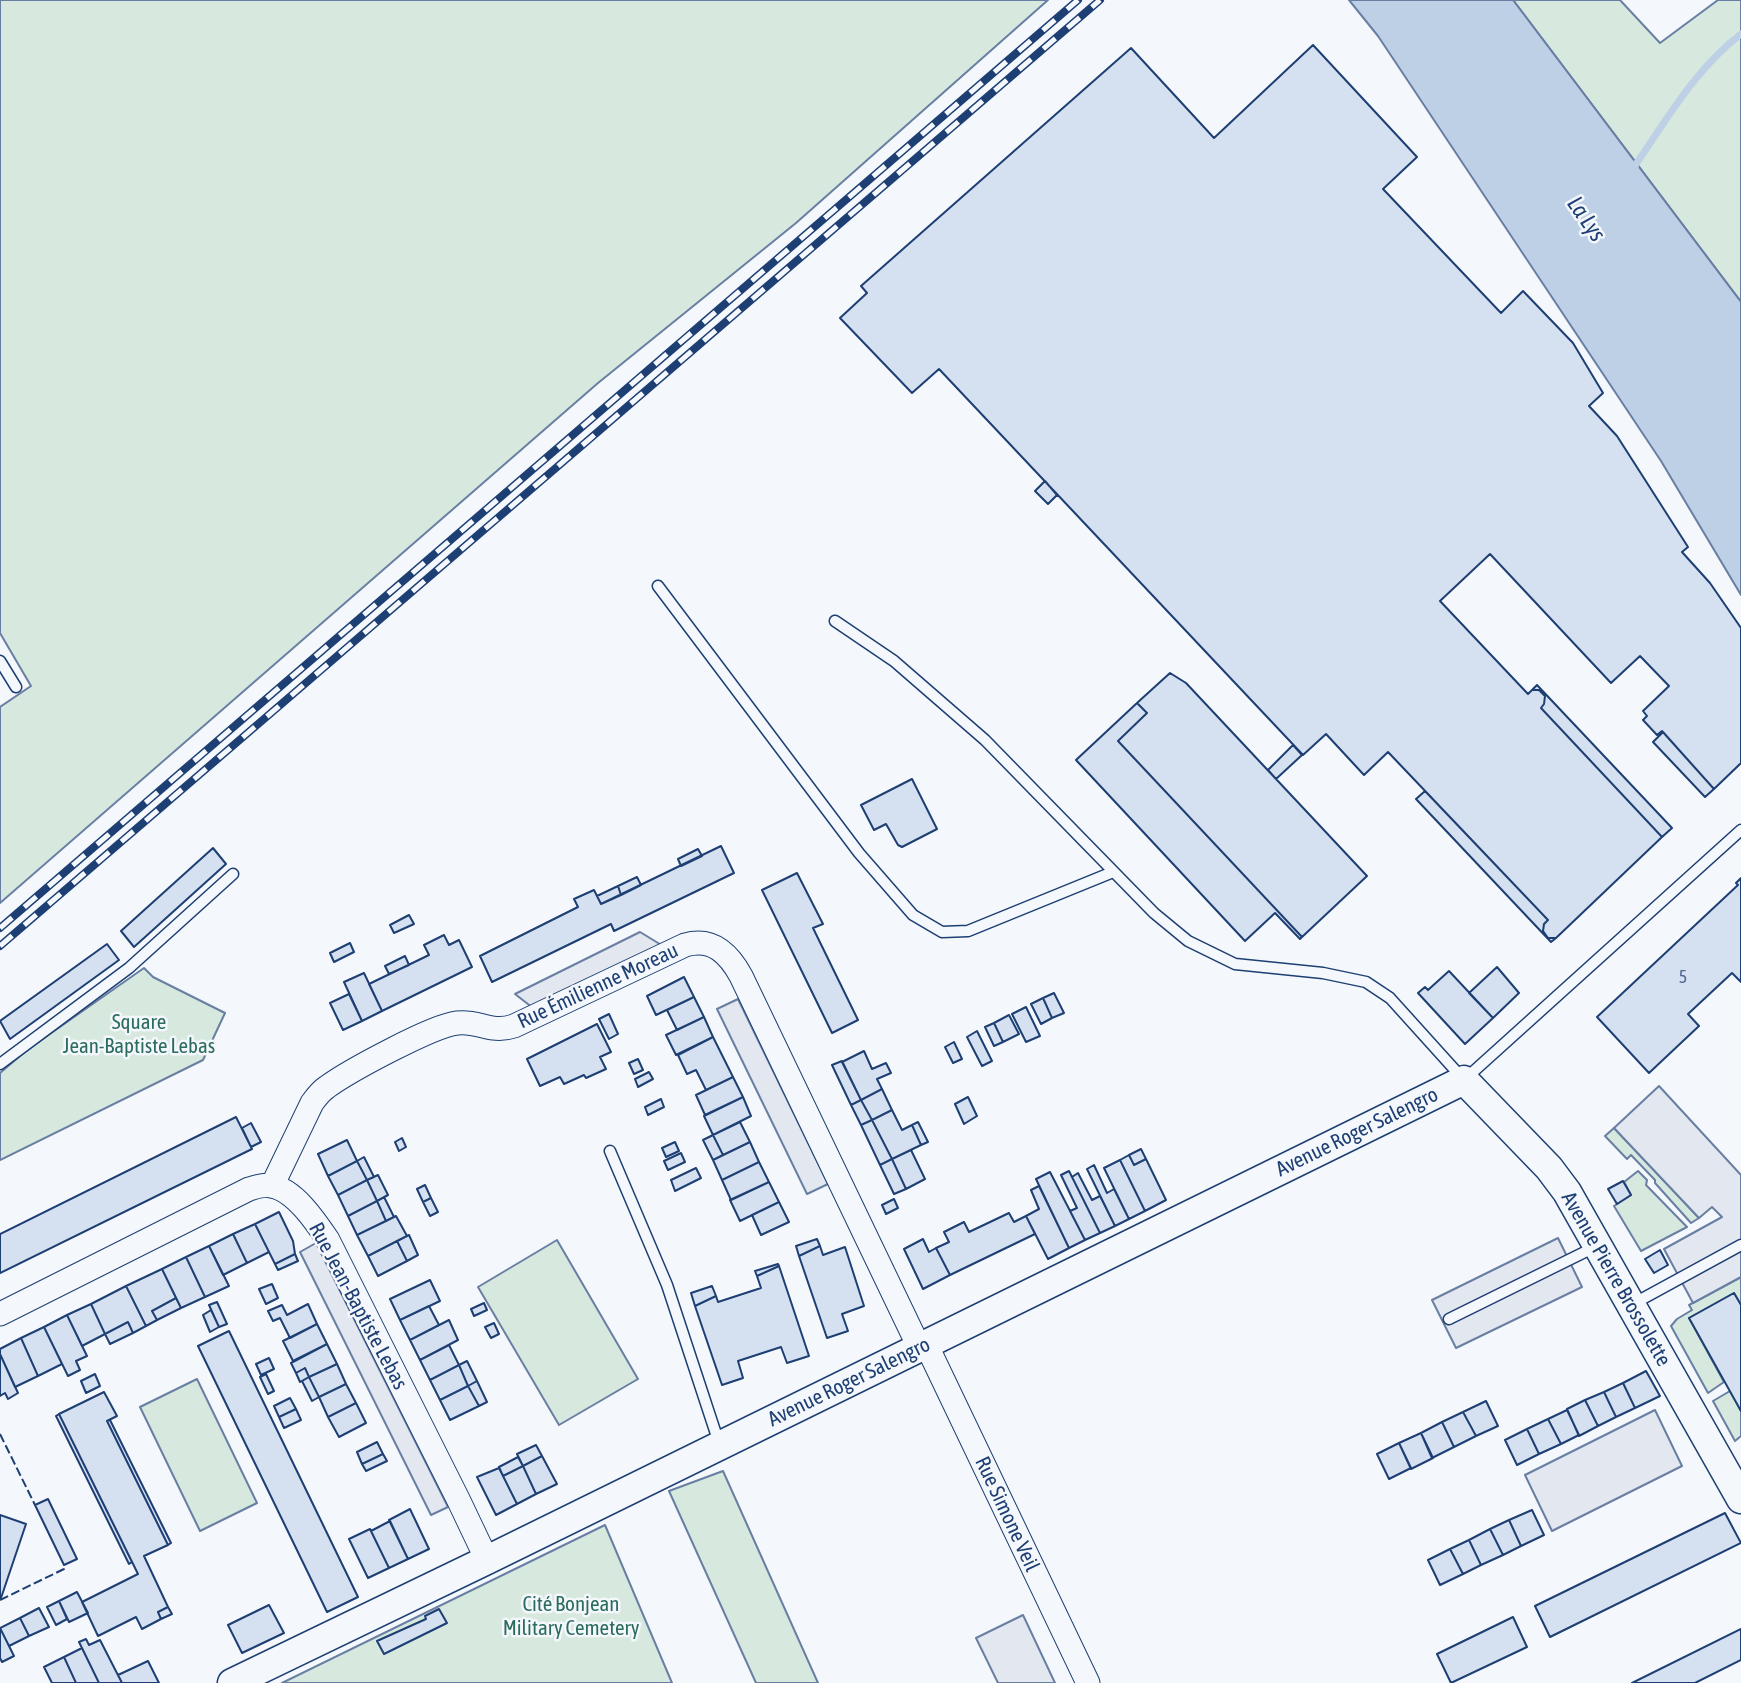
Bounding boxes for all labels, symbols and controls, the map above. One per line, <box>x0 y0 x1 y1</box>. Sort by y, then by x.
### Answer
water label: La Lys <box>1561 191 1611 247</box>
street label: Rue Émilienne Moreau <box>514 938 682 1034</box>
house number: 5 <box>1679 966 1687 988</box>
park label: Square Jean-Baptiste Lebas <box>63 1009 215 1059</box>
street label: Avenue Roger Salengro <box>1272 1082 1442 1182</box>
street label: Avenue Pierre Brossolette <box>1556 1187 1676 1371</box>
street label: Rue Jean-Baptiste Lebas <box>303 1218 413 1394</box>
street label: Avenue Roger Salengro <box>764 1332 934 1432</box>
street label: Rue Simone Veil <box>969 1453 1045 1575</box>
park label: Cité Bonjean Military Cemetery <box>503 1591 639 1641</box>

